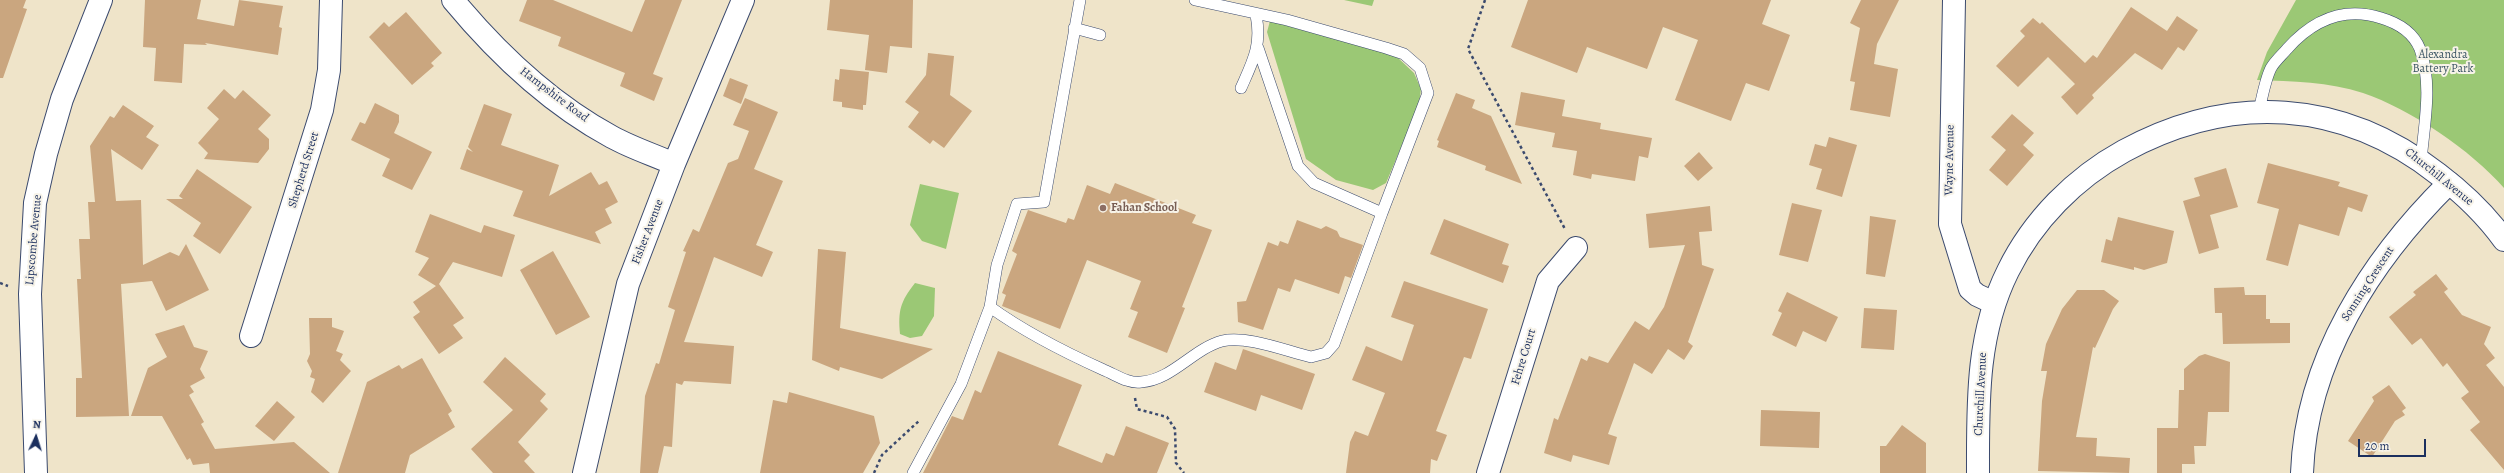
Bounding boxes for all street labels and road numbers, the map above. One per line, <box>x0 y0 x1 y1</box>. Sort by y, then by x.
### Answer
street label: Hampshire Road <box>517 64 591 126</box>
street label: Wayne Avenue <box>1942 124 1958 196</box>
street label: Shepherd Street <box>286 130 322 210</box>
street label: Churchill Avenue <box>2402 145 2476 209</box>
street label: Lipscombe Avenue <box>23 194 45 286</box>
street label: Fisher Avenue <box>629 197 667 267</box>
street label: Sonning Crescent <box>2338 244 2398 324</box>
street label: Fehre Court <box>1509 327 1539 387</box>
street label: Churchill Avenue <box>1972 352 1990 436</box>

